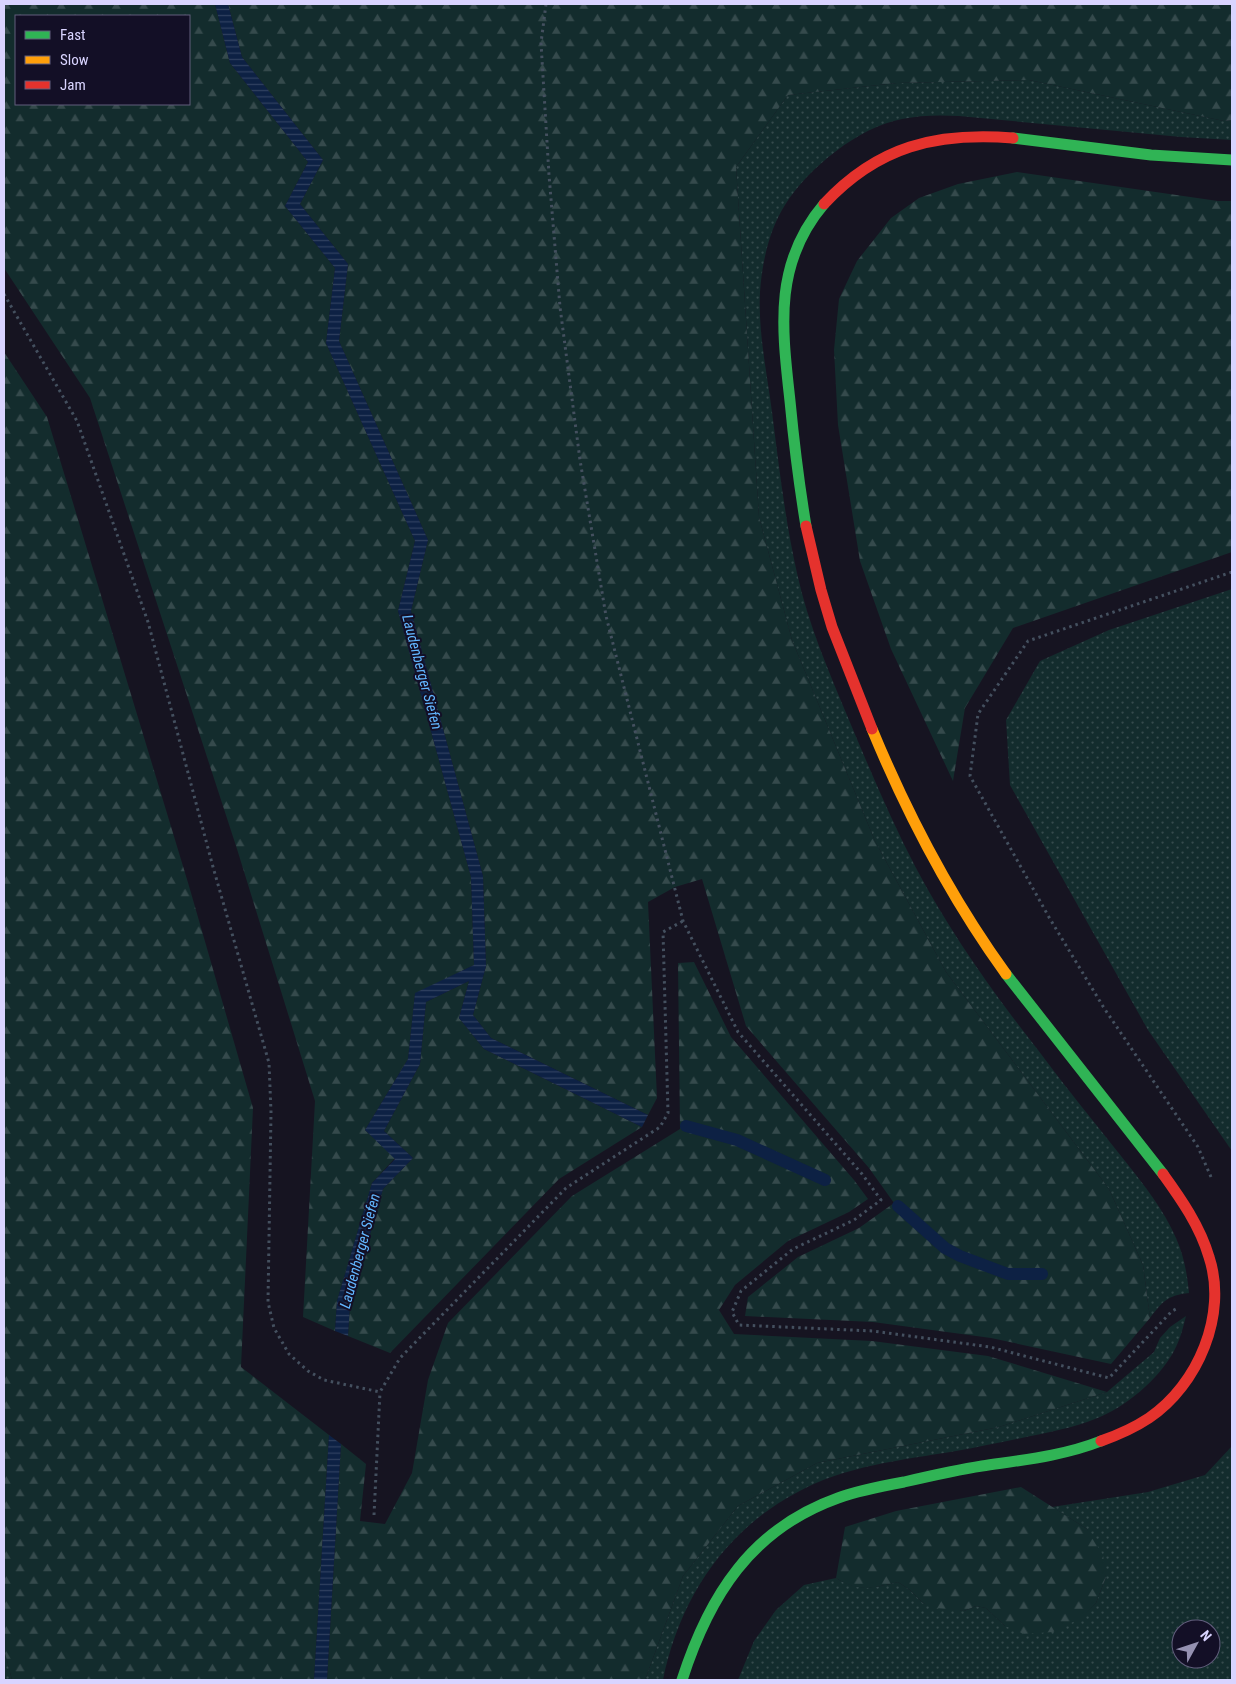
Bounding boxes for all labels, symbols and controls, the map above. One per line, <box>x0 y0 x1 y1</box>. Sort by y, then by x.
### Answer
legend <box>15 15 190 105</box>
text: Fast <box>60 26 85 44</box>
text: Slow <box>60 51 89 69</box>
text: Jam <box>60 76 86 94</box>
water label: Laudenberger Siefen <box>398 613 446 731</box>
water label: Laudenberger Siefen <box>336 1192 384 1310</box>
north arrow <box>1171 1619 1221 1669</box>
text: N <box>1197 1627 1215 1644</box>

